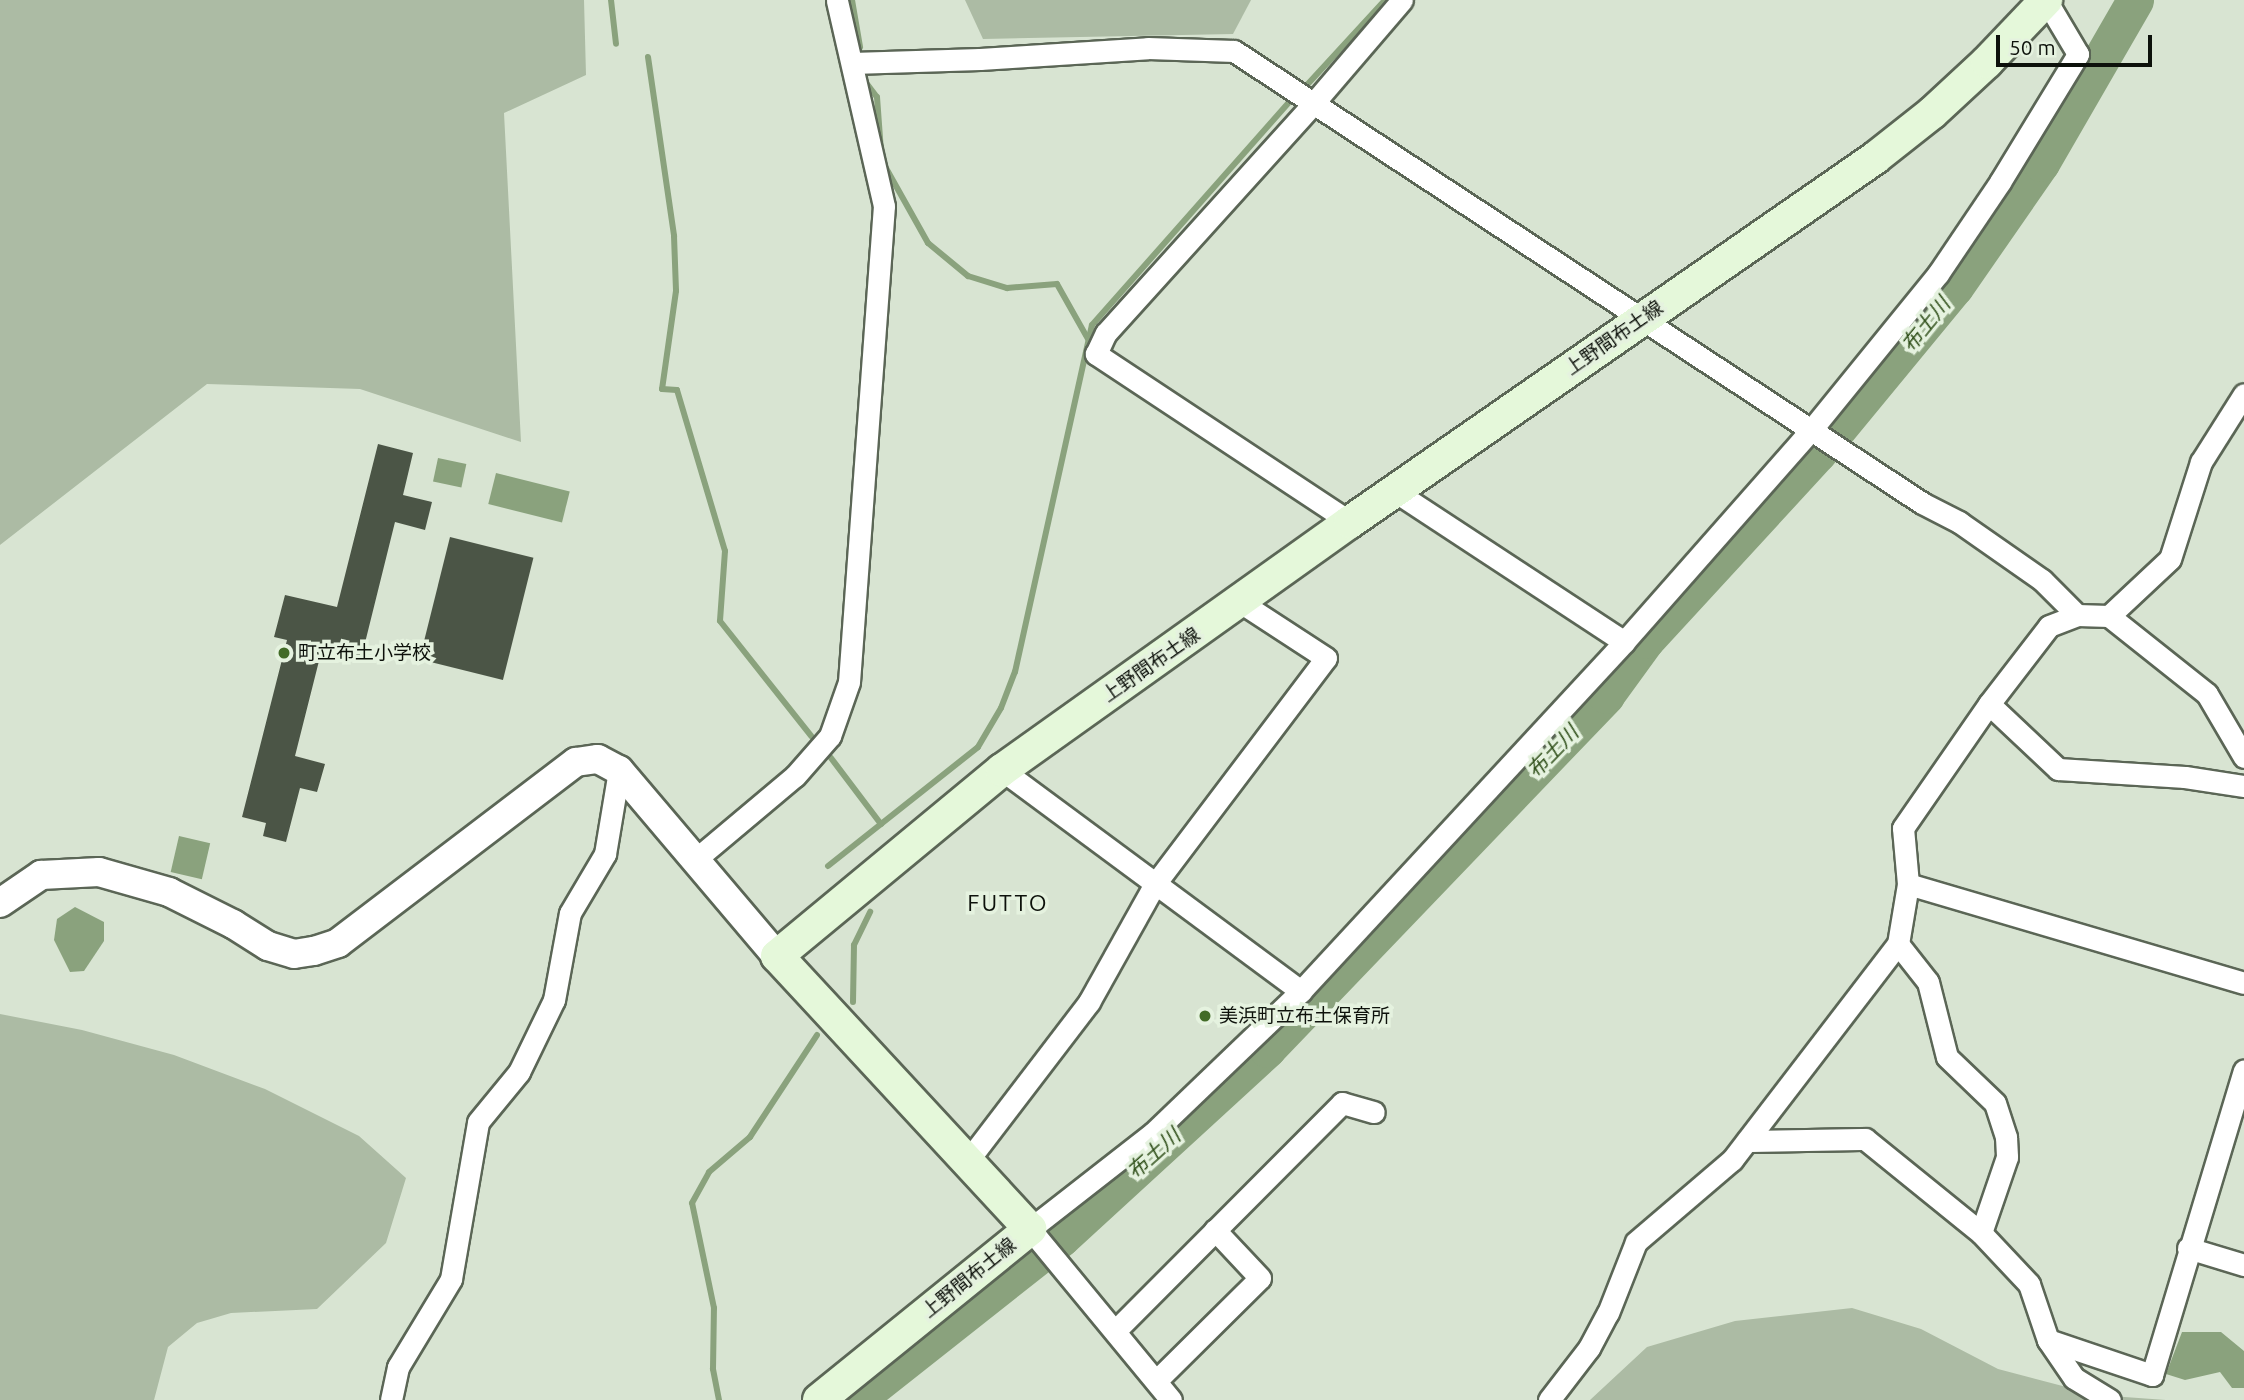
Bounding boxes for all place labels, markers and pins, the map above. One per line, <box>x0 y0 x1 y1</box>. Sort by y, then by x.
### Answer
place label: 町立布土小学校 <box>298 642 431 664</box>
marker: 町立布土小学校 <box>276 645 292 661</box>
place label: 美浜町立布土保育所 <box>1219 1005 1390 1027</box>
marker: 美浜町立布土保育所 <box>1197 1008 1213 1024</box>

